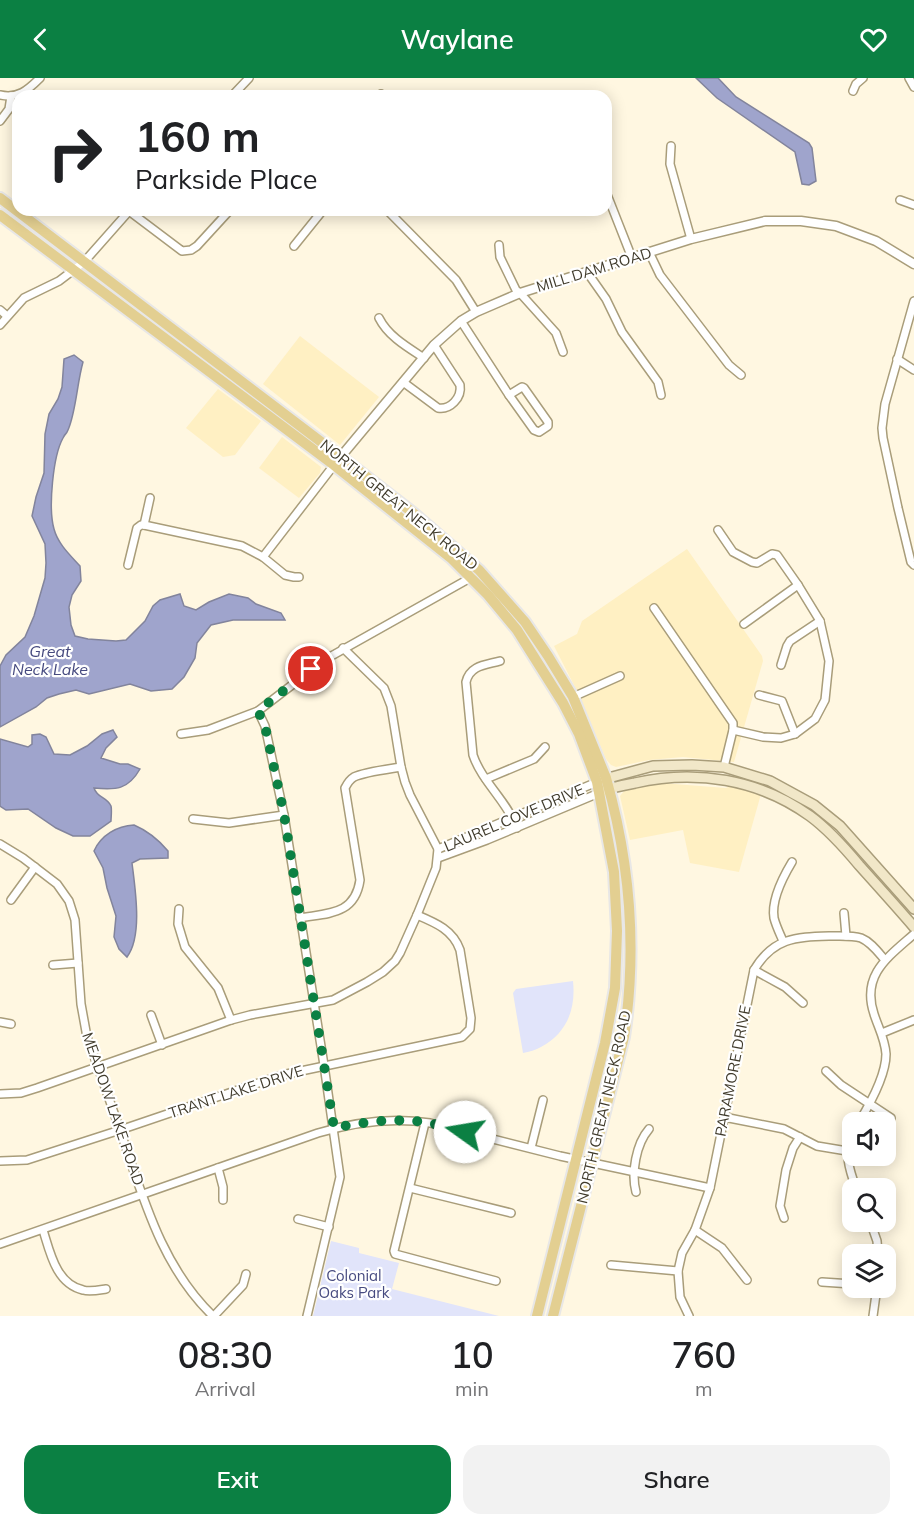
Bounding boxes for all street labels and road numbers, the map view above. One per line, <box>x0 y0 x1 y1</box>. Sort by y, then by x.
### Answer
street label: MILL DAM ROAD <box>534 243 654 296</box>
street label: NORTH GREAT NECK ROAD <box>317 435 482 574</box>
street label: LAUREL COVE DRIVE <box>441 779 587 856</box>
street label: PARAMORE DRIVE <box>710 1004 755 1138</box>
street label: NORTH GREAT NECK ROAD <box>572 1008 635 1205</box>
street label: MEADOW LAKE ROAD <box>78 1030 149 1188</box>
street label: TRANT LAKE DRIVE <box>166 1061 306 1122</box>

